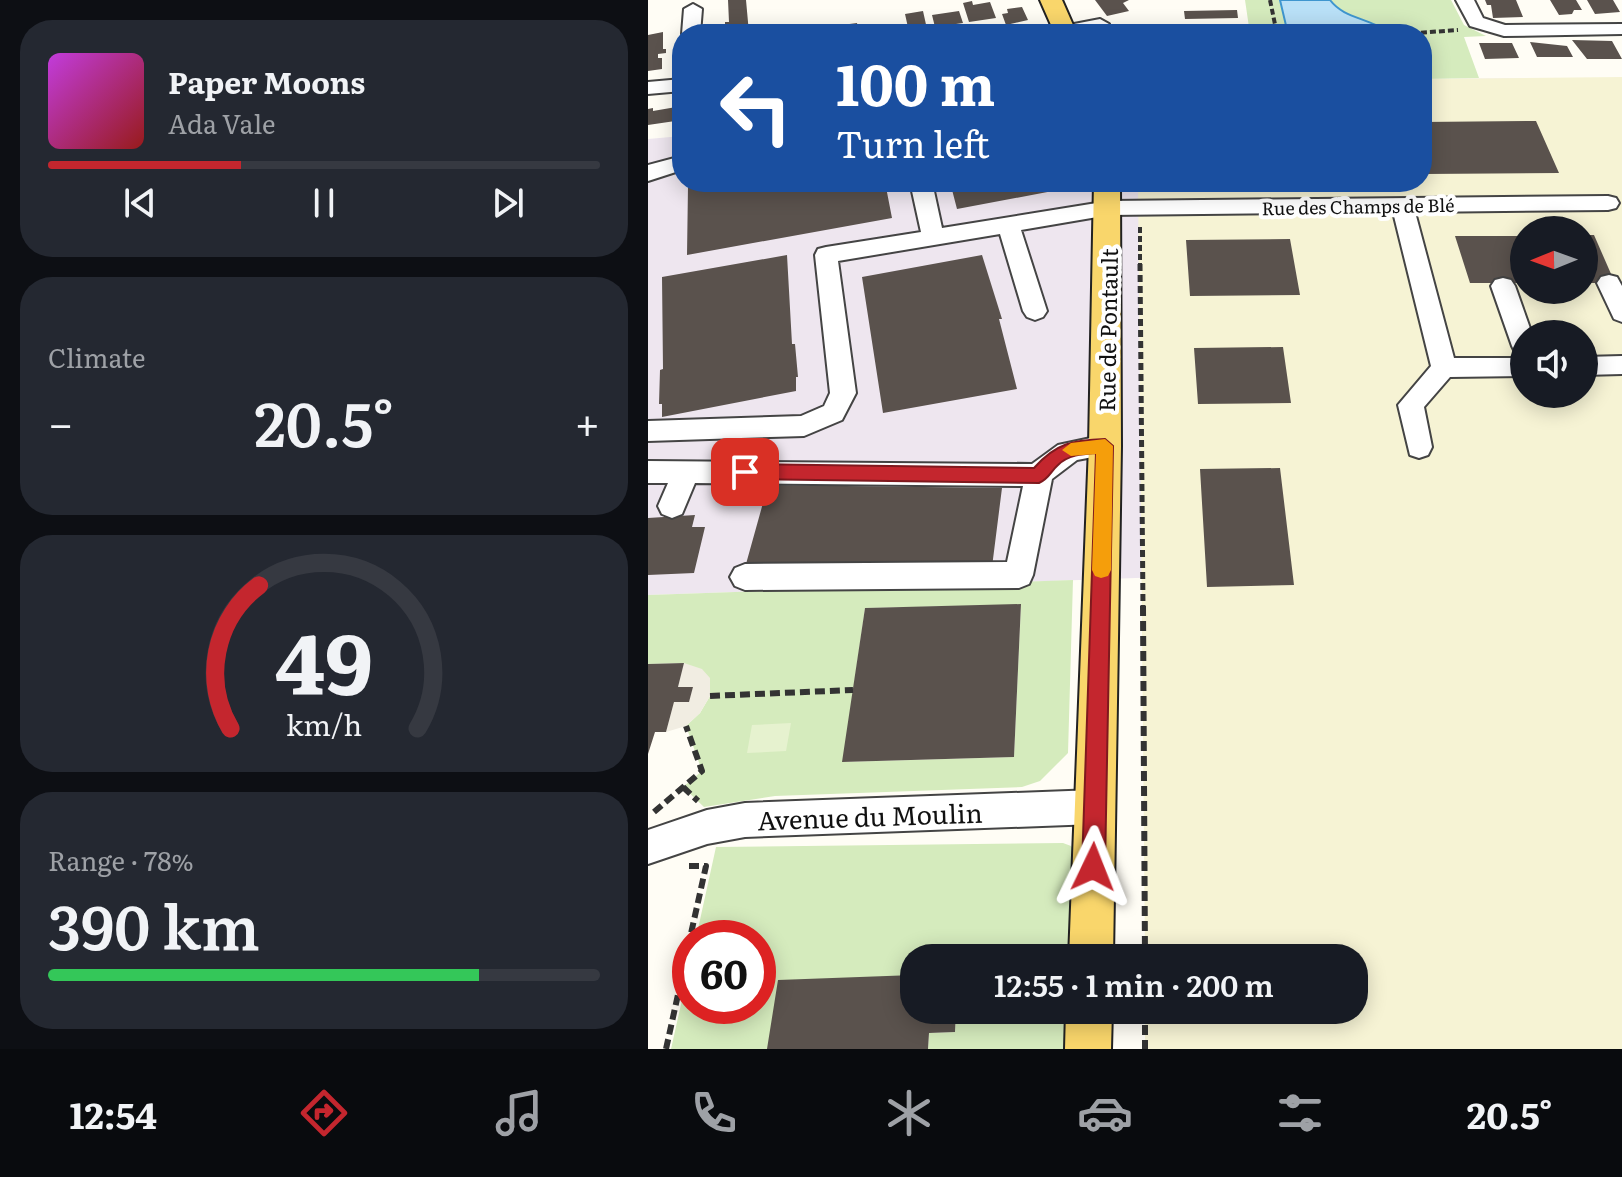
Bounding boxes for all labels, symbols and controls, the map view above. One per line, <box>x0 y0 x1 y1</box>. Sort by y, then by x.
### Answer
text: 100 m <box>836 40 995 123</box>
icon: left <box>704 56 808 160</box>
text: Paper Moons <box>168 59 365 103</box>
text: Ada Vale <box>168 103 275 142</box>
text: Turn left <box>836 116 990 169</box>
icon: previous <box>118 181 162 225</box>
icon: pause <box>302 181 346 225</box>
icon: next <box>486 181 530 225</box>
street label: Rue des Champs de Blé <box>1261 191 1455 221</box>
north arrow <box>1510 216 1598 304</box>
map controls <box>1510 216 1598 408</box>
street label: Rue de Pontault <box>1089 248 1125 412</box>
button: sound <box>1510 320 1598 408</box>
text: Climate <box>48 337 146 376</box>
text: 20.5° <box>254 376 394 465</box>
text: − <box>48 388 74 454</box>
text: + <box>574 388 600 454</box>
pin <box>711 438 779 506</box>
icon: arrive <box>723 450 767 494</box>
text: 49 <box>275 597 373 721</box>
text: km/h <box>286 702 362 745</box>
street label: Avenue du Moulin <box>757 792 983 838</box>
position arrow <box>1051 825 1135 909</box>
text: Range · 78% <box>48 840 194 879</box>
text: 390 km <box>48 879 260 968</box>
speed limit sign: 60 <box>672 920 776 1024</box>
text: 12:55 · 1 min · 200 m <box>994 962 1274 1006</box>
icon: directions <box>296 1085 352 1141</box>
icon: music <box>491 1085 547 1141</box>
icon: phone <box>686 1085 742 1141</box>
icon: climate <box>881 1085 937 1141</box>
icon: car <box>1077 1085 1133 1141</box>
icon: filters <box>1272 1085 1328 1141</box>
text: 12:54 <box>70 1087 157 1140</box>
text: 20.5° <box>1467 1087 1552 1140</box>

